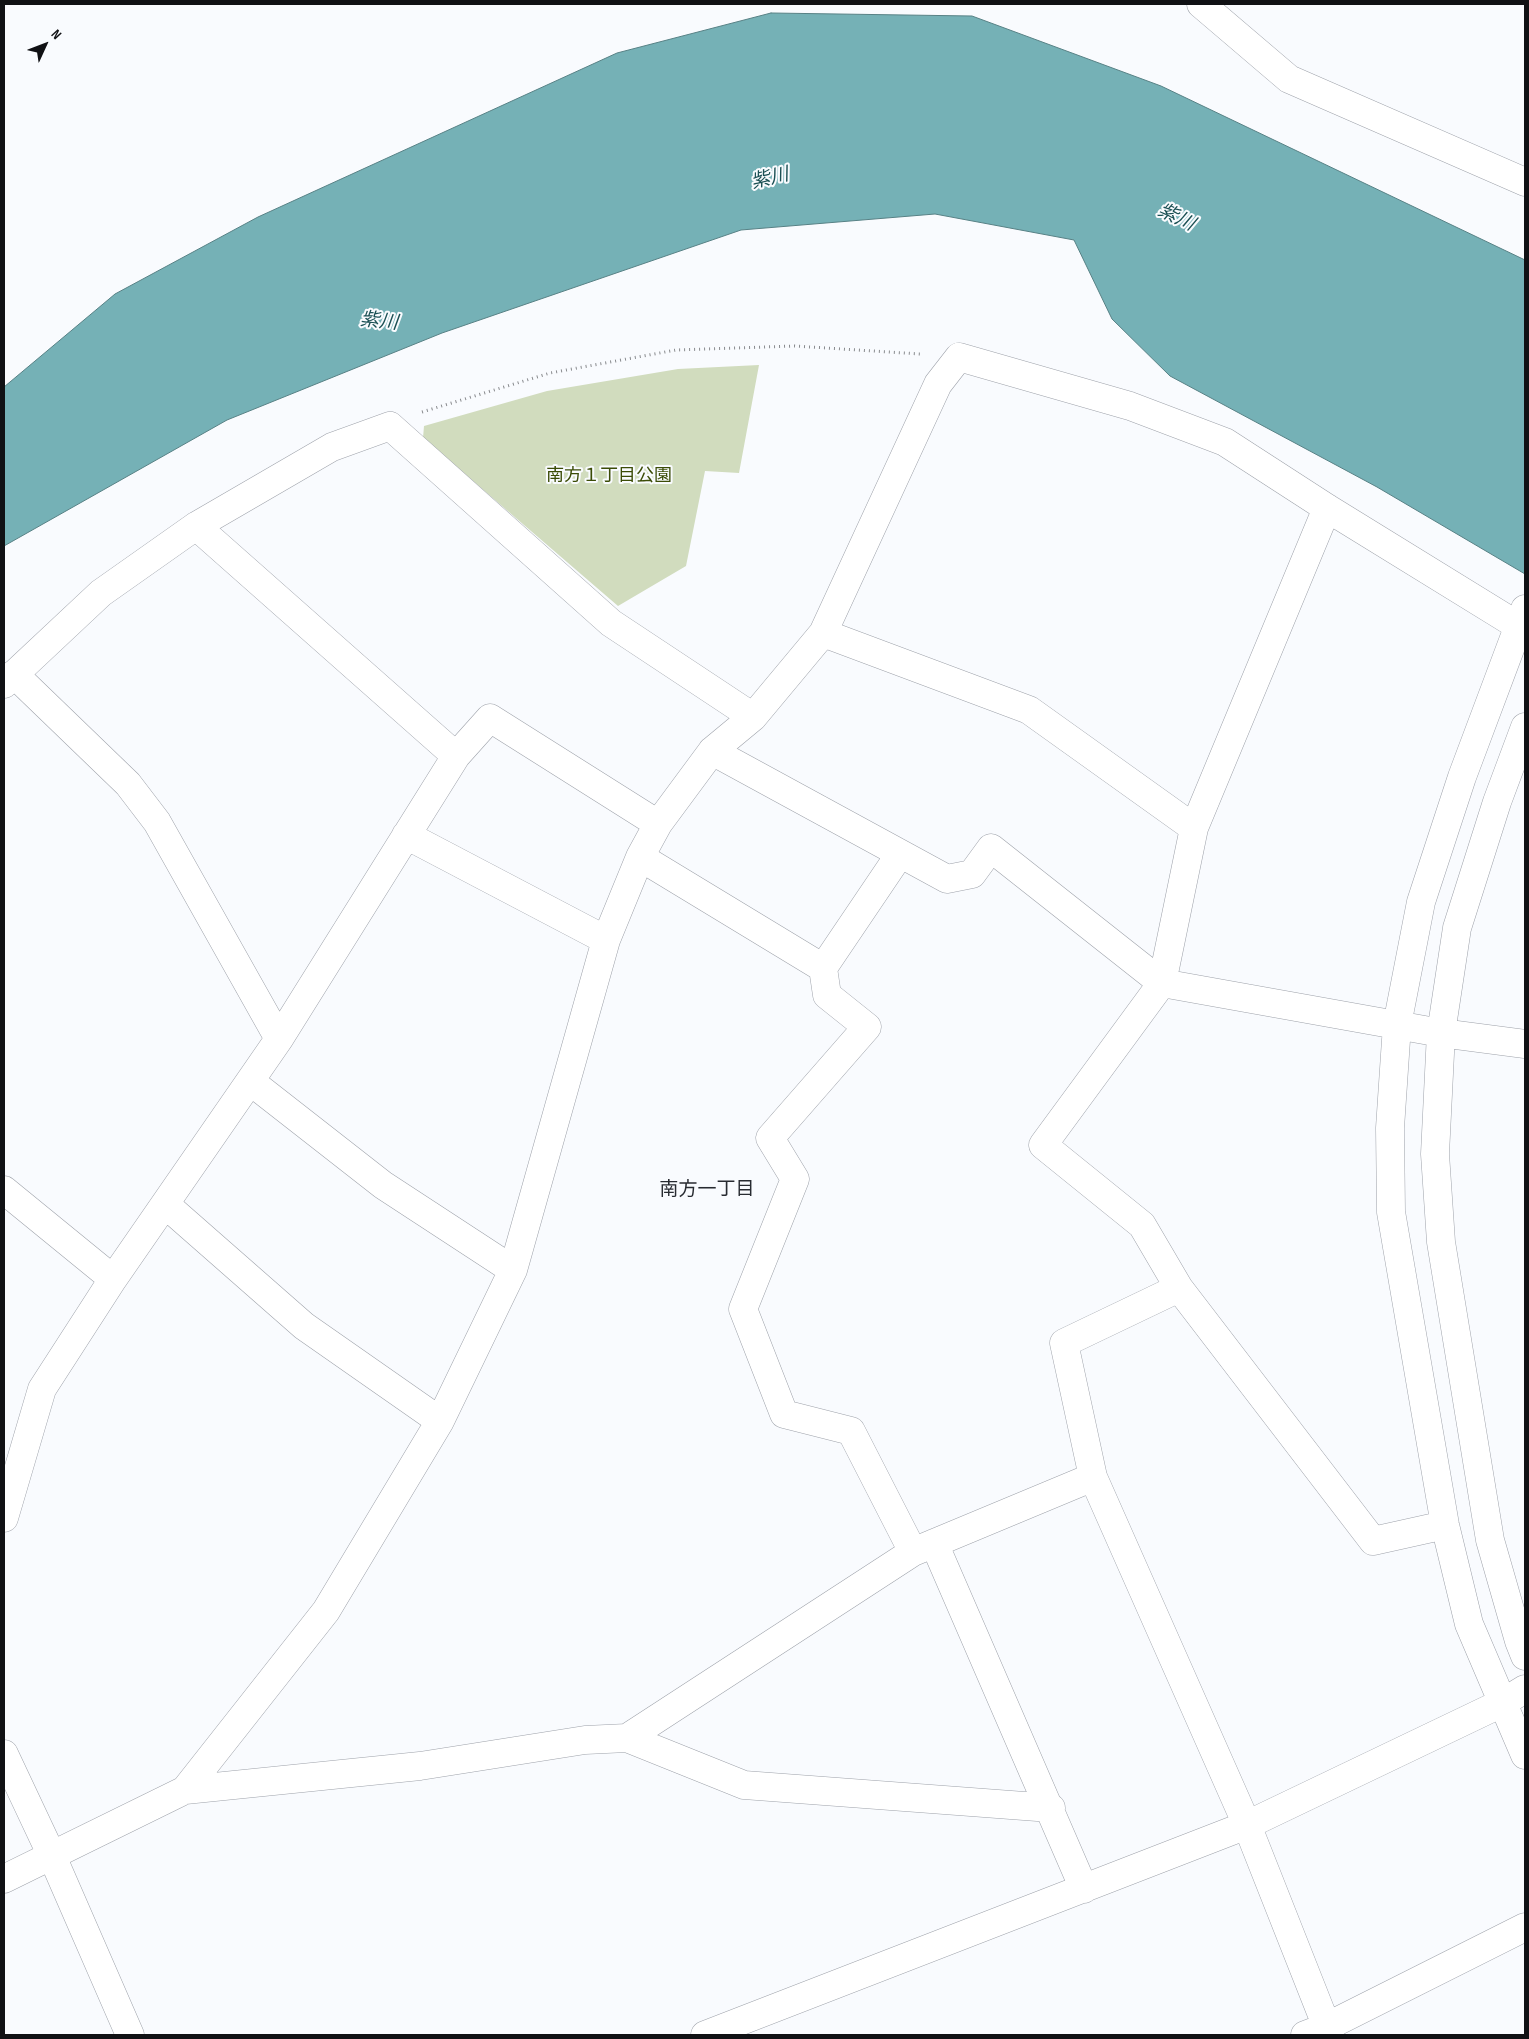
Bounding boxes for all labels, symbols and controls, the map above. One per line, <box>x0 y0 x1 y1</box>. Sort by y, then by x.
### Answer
north arrow <box>20 20 70 70</box>
text: N <box>48 26 65 43</box>
water label: 紫川 <box>749 164 791 194</box>
water label: 紫川 <box>1154 199 1198 237</box>
water label: 紫川 <box>359 309 399 335</box>
park label: 南方１丁目公園 <box>546 465 672 487</box>
district label: 南方一丁目 <box>660 1179 754 1201</box>

